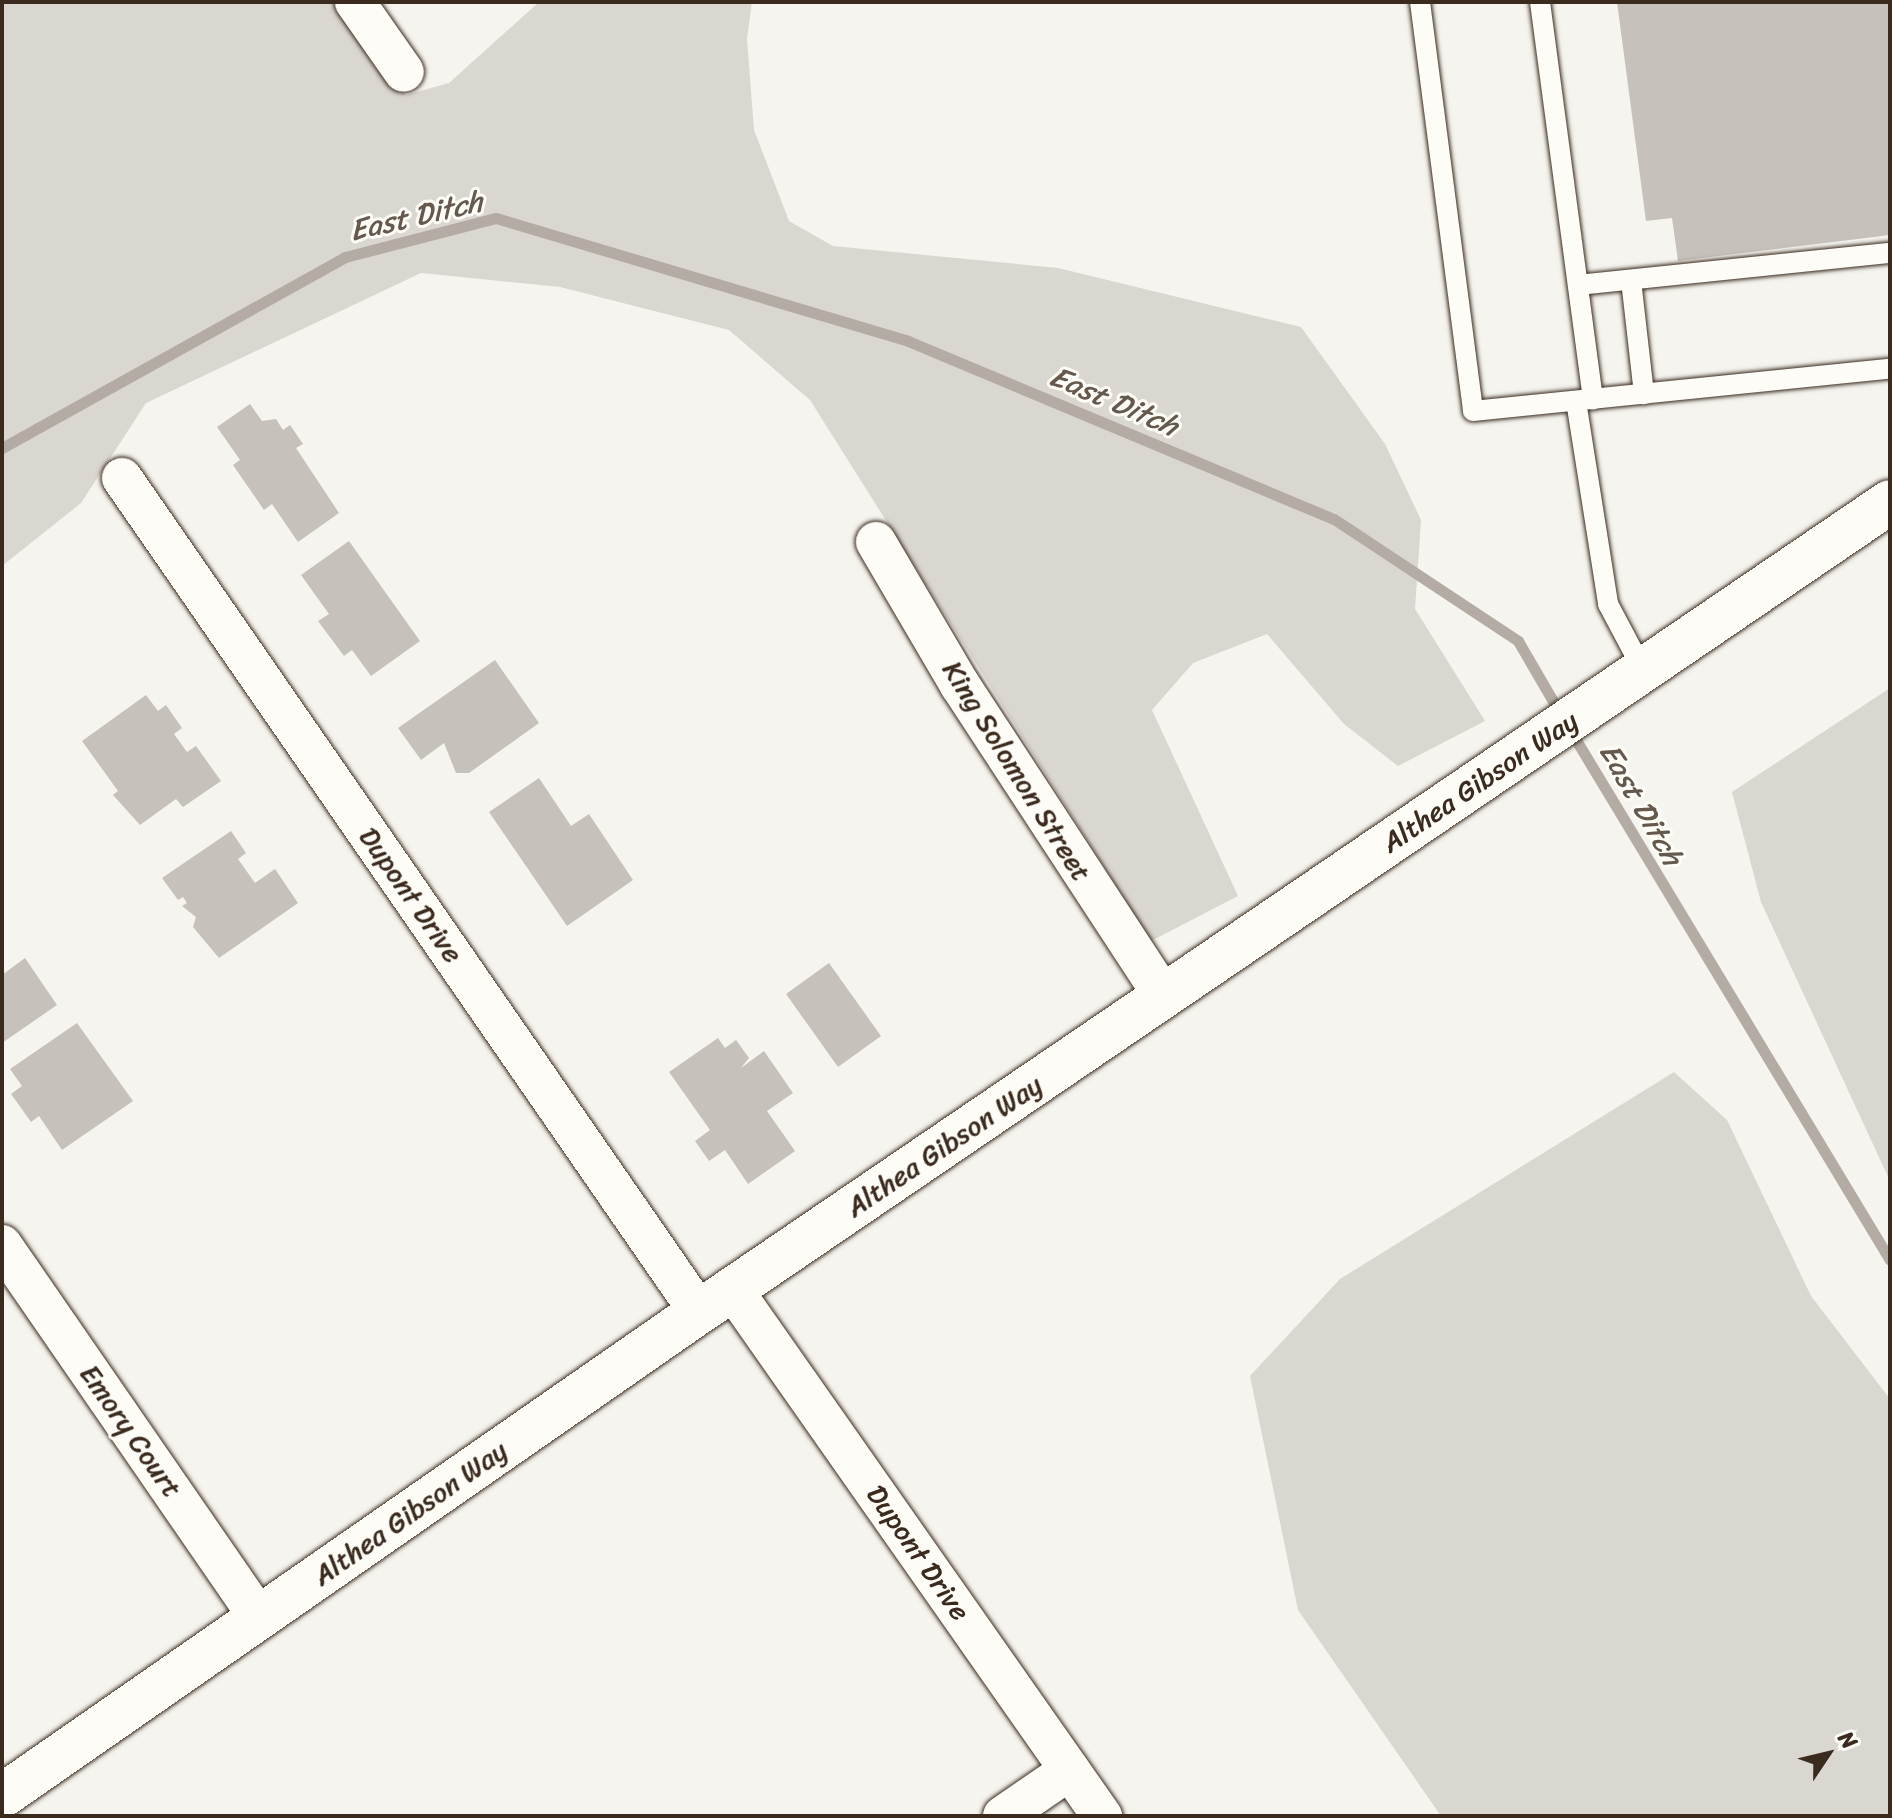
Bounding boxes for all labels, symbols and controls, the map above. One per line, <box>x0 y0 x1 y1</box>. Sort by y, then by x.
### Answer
water label: East Ditch <box>345 183 487 249</box>
water label: East Ditch <box>1044 358 1184 444</box>
street label: King Solomon Street <box>935 654 1099 888</box>
street label: Althea Gibson Way <box>1376 704 1584 860</box>
water label: East Ditch <box>1591 736 1691 872</box>
street label: Dupont Drive <box>352 821 470 969</box>
street label: Althea Gibson Way <box>840 1068 1048 1224</box>
street label: Emory Court <box>73 1358 189 1504</box>
street label: Althea Gibson Way <box>306 1433 514 1593</box>
street label: Dupont Drive <box>859 1479 977 1627</box>
north arrow <box>1788 1714 1868 1794</box>
text: N <box>1828 1723 1868 1757</box>

